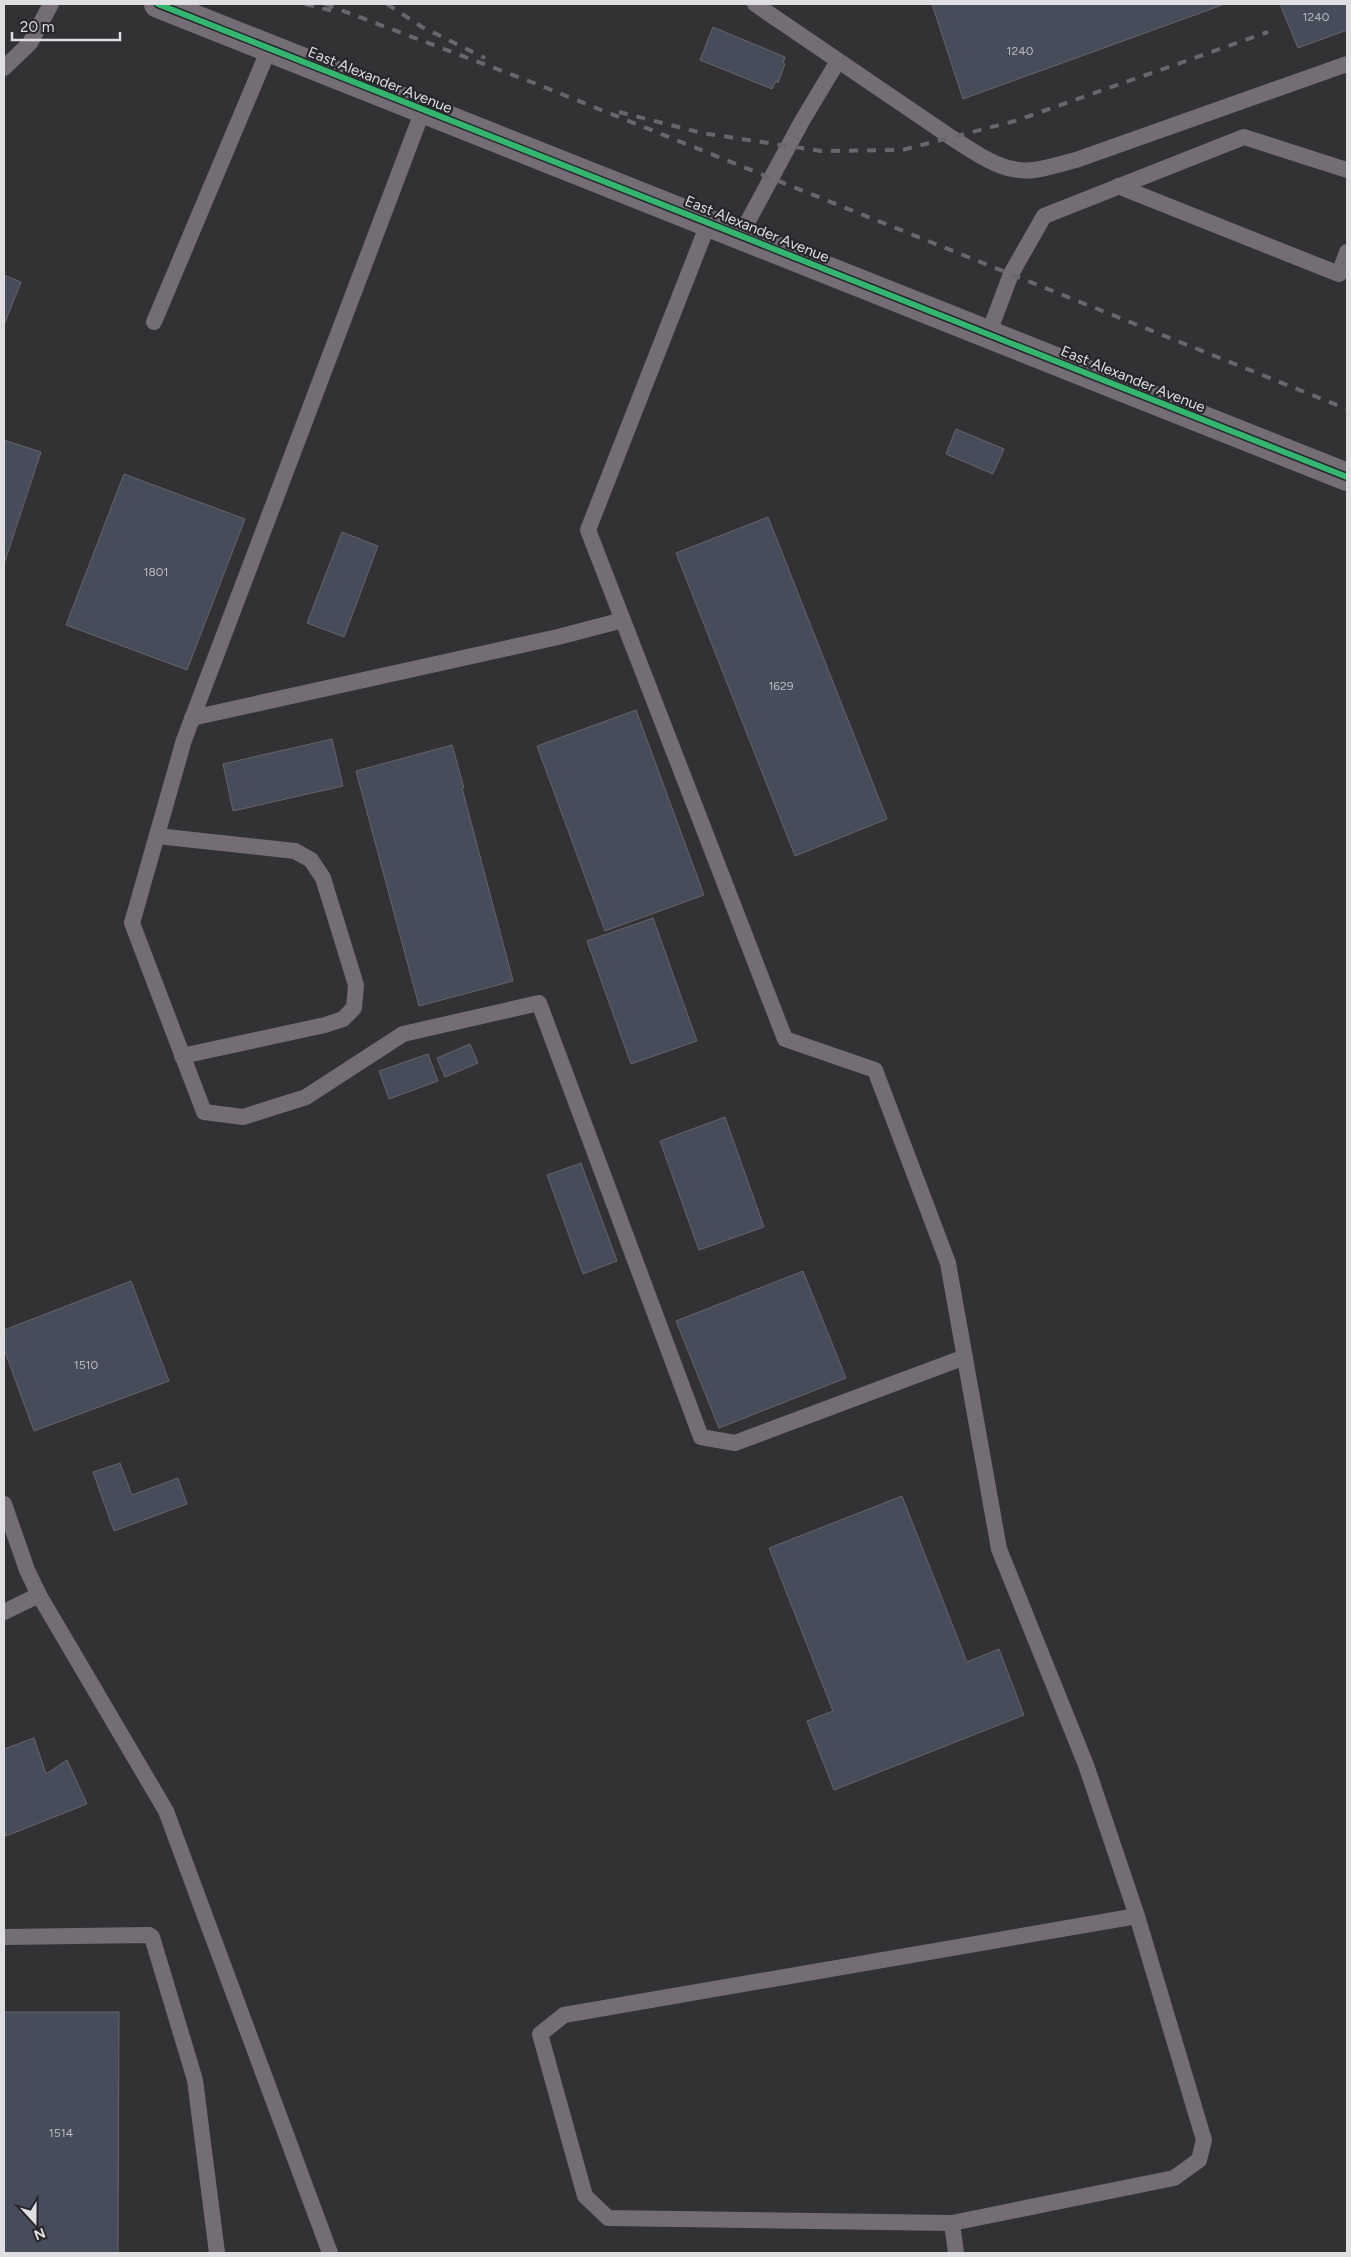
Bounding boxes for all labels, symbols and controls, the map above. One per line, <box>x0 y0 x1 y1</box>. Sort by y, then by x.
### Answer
scale bar <box>12 10 120 42</box>
house number: 1240 <box>1303 10 1330 24</box>
text: 20 m <box>20 18 54 36</box>
street label: East Alexander Avenue <box>305 43 455 117</box>
house number: 1240 <box>1007 44 1034 58</box>
street label: East Alexander Avenue <box>682 192 832 266</box>
street label: East Alexander Avenue <box>1058 342 1208 416</box>
house number: 1801 <box>144 565 168 579</box>
house number: 1629 <box>768 679 794 693</box>
house number: 1510 <box>74 1358 99 1372</box>
house number: 1514 <box>49 2126 74 2140</box>
north arrow <box>10 2197 60 2247</box>
text: N <box>31 2224 48 2244</box>

